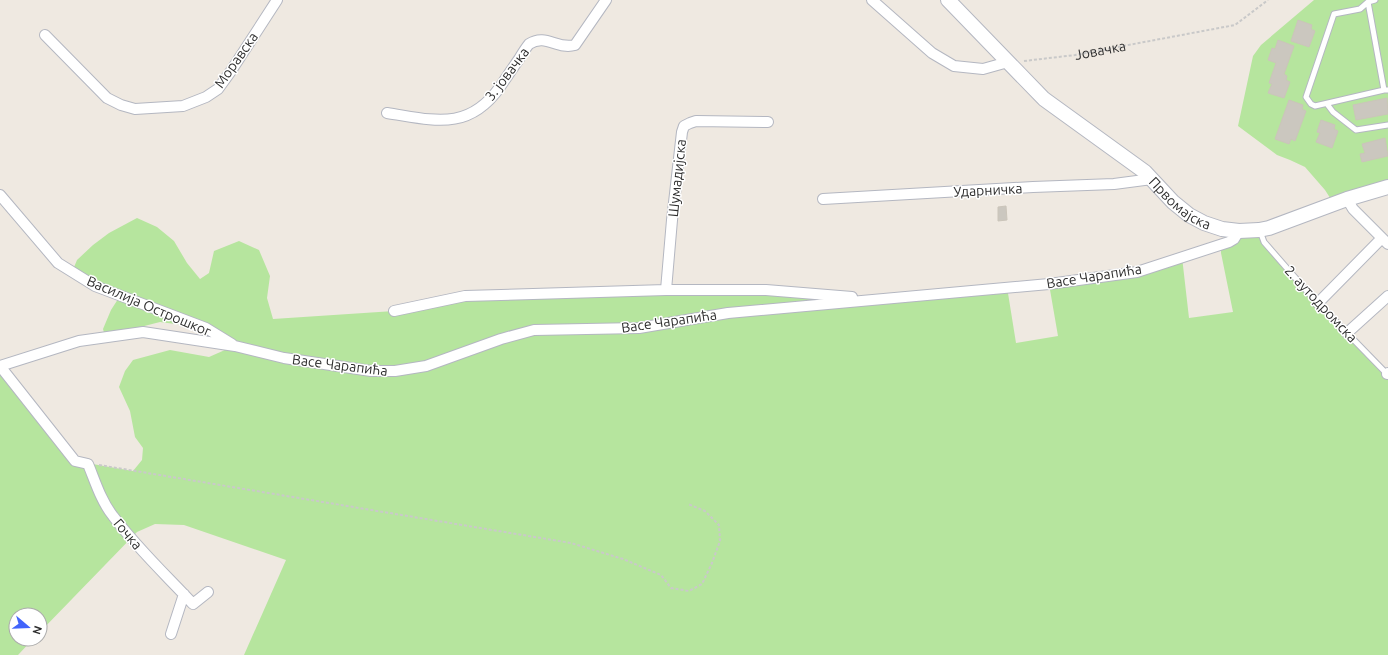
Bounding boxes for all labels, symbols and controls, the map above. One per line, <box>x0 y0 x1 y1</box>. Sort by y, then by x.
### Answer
street label: Моравска <box>211 29 261 91</box>
street label: Јовачка <box>1073 38 1127 63</box>
street label: 3. јовачка <box>482 44 532 104</box>
street label: Шумадијска <box>665 138 689 218</box>
street label: Првомајска <box>1146 174 1213 233</box>
street label: Ударничка <box>953 180 1023 200</box>
street label: Васе Чарапића <box>1045 261 1143 291</box>
street label: 2. аутодромска <box>1281 262 1361 346</box>
street label: Василија Острошког <box>84 273 214 340</box>
street label: Васе Чарапића <box>620 306 718 336</box>
street label: Васе Чарапића <box>291 351 389 379</box>
street label: Гочка <box>110 515 146 553</box>
north arrow <box>8 607 48 647</box>
text: N <box>30 624 44 636</box>

